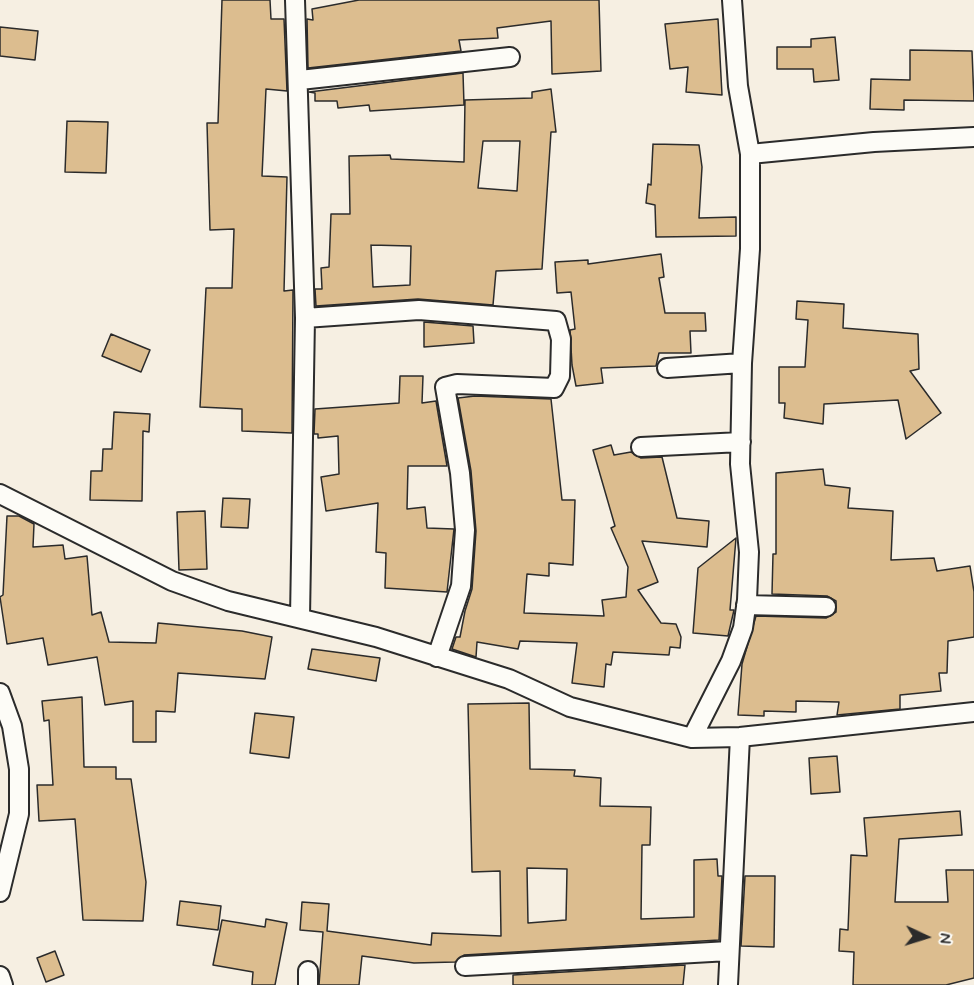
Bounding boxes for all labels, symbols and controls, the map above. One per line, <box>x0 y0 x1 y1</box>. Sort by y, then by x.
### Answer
north arrow <box>896 907 956 967</box>
text: N <box>934 932 955 944</box>

